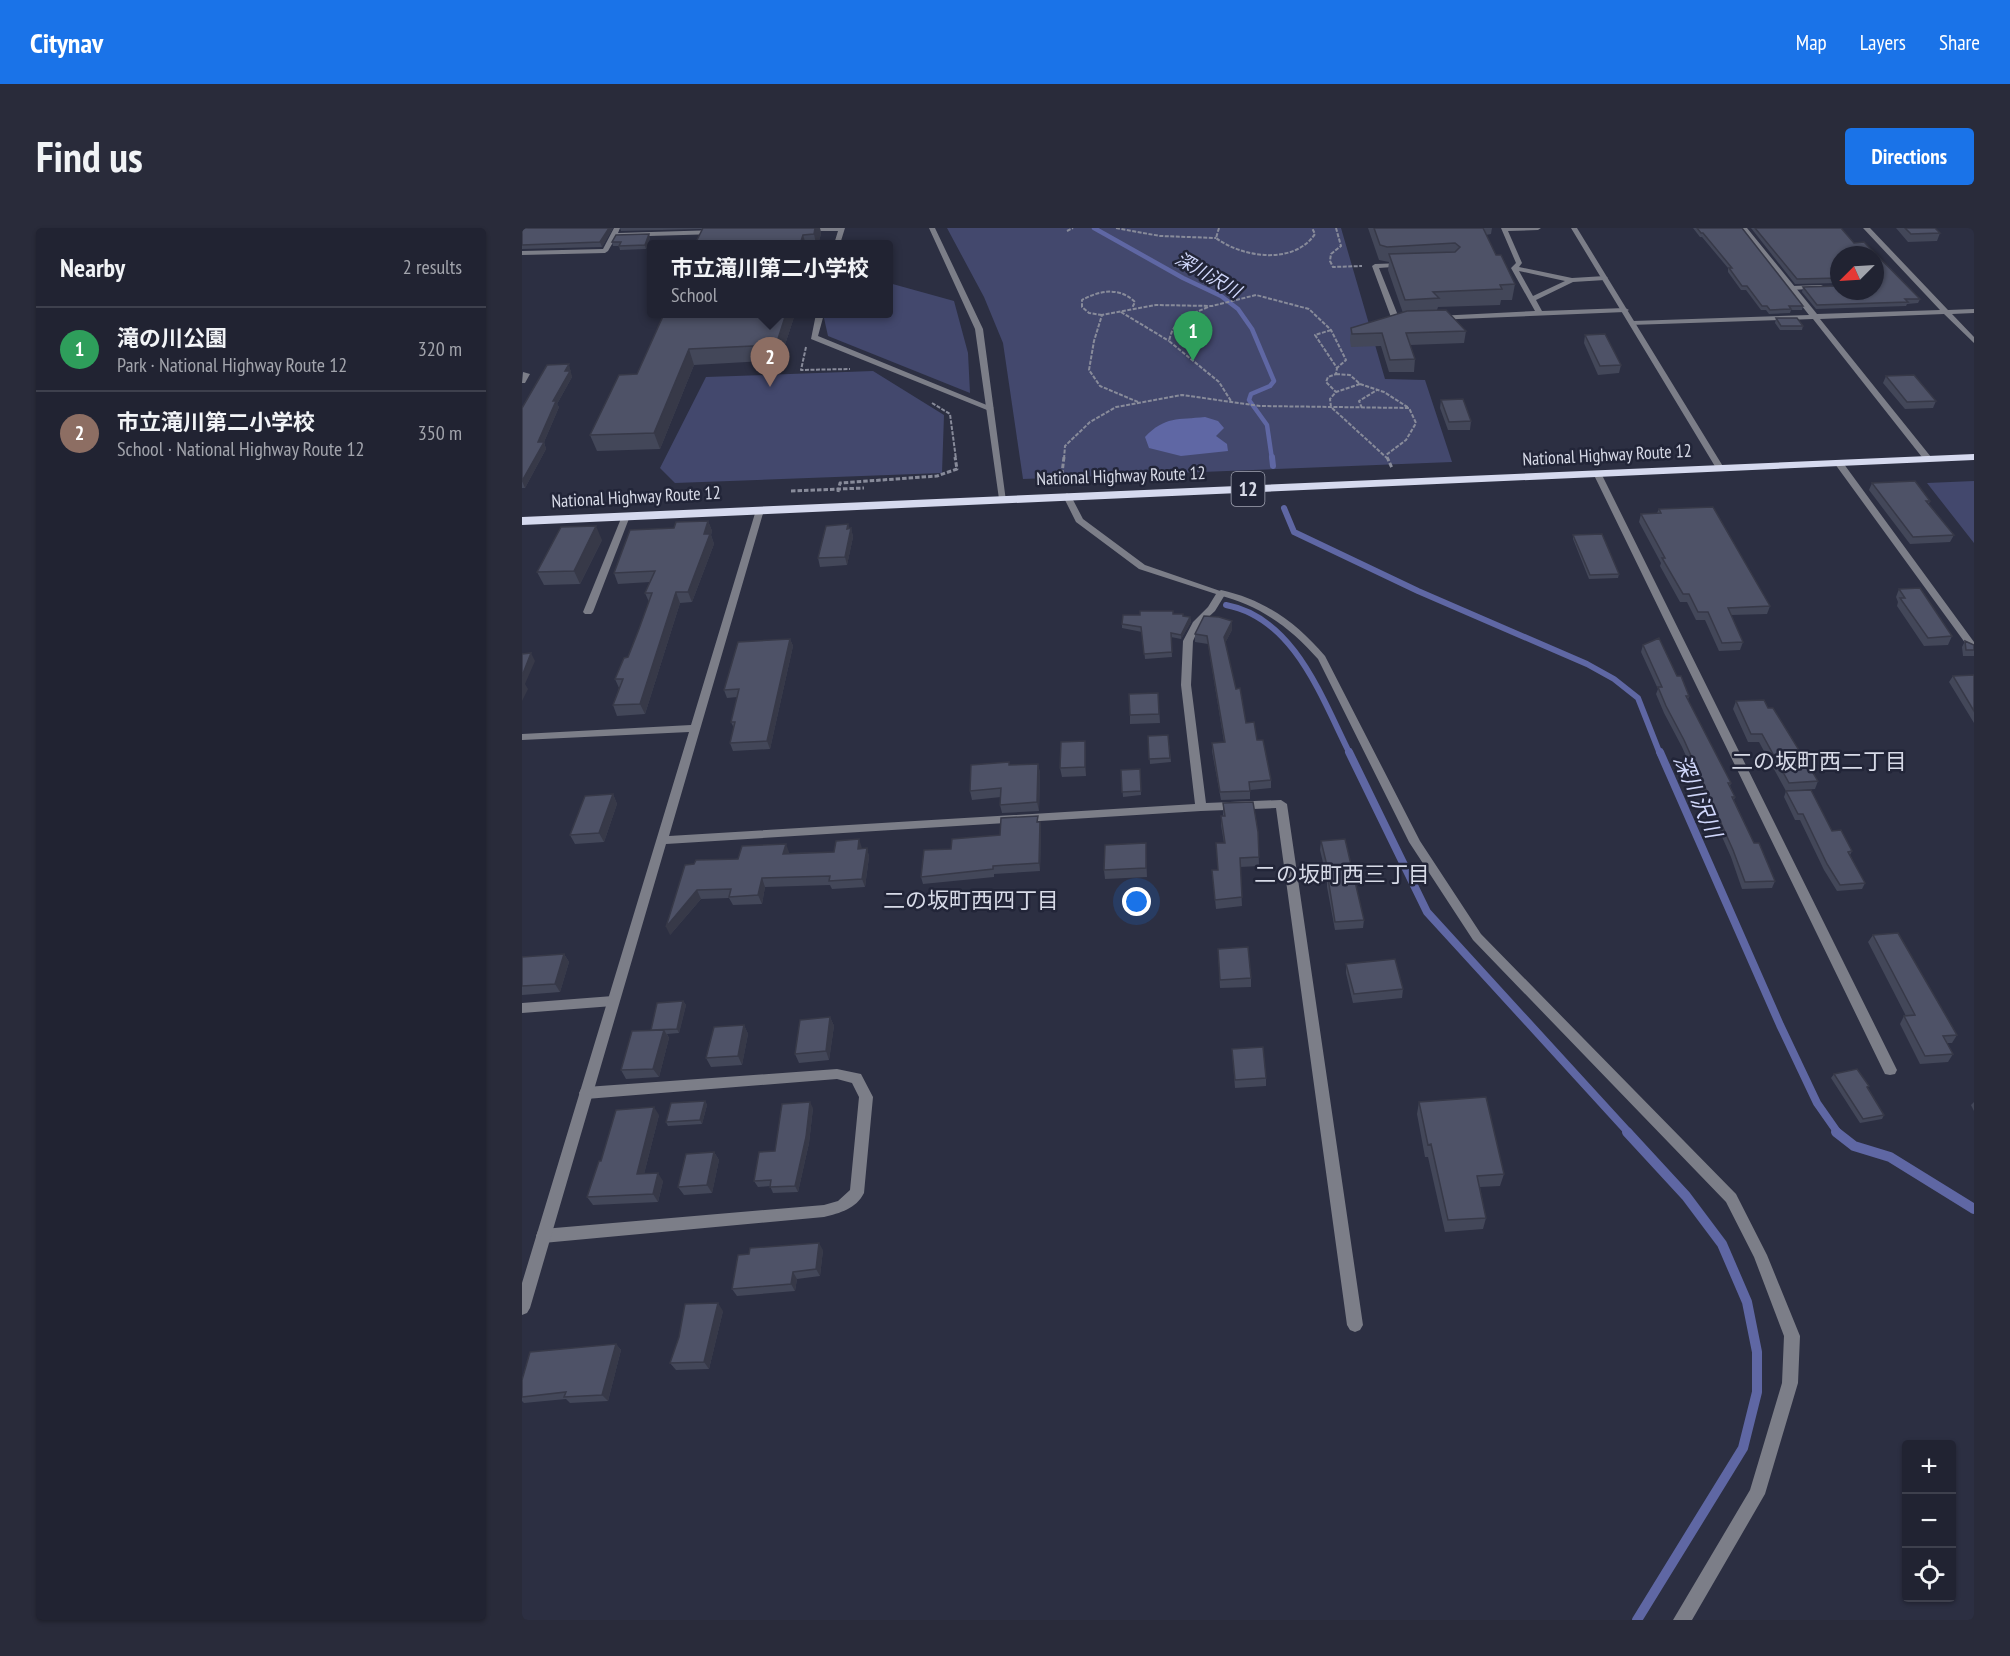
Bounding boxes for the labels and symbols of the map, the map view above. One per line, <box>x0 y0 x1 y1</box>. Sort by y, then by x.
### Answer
north arrow <box>1830 246 1884 300</box>
water label: 深川沢川 <box>1171 247 1247 304</box>
pin: 1 <box>1174 312 1212 361</box>
pin: 2 <box>750 338 790 387</box>
street label: National Highway Route 12 <box>1522 439 1692 470</box>
street label: National Highway Route 12 <box>1036 461 1206 490</box>
road number: 12 <box>1232 472 1264 506</box>
street label: National Highway Route 12 <box>551 481 721 512</box>
district label: 二の坂町西二丁目 <box>1731 747 1907 775</box>
water label: 深川沢川 <box>1668 750 1729 844</box>
district label: 二の坂町西三丁目 <box>1254 860 1430 888</box>
district label: 二の坂町西四丁目 <box>883 886 1059 914</box>
your location <box>1122 887 1151 916</box>

